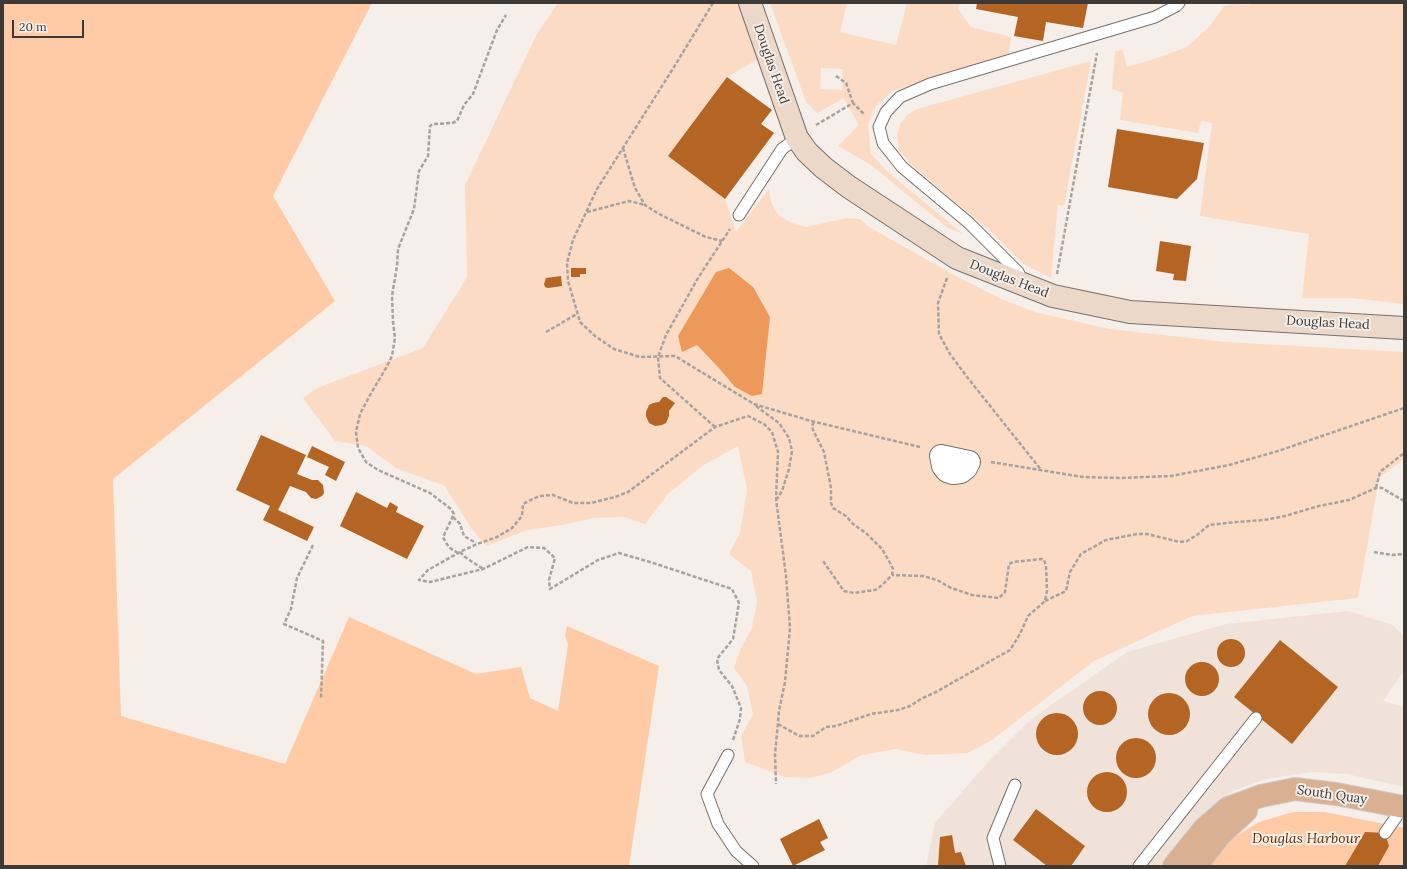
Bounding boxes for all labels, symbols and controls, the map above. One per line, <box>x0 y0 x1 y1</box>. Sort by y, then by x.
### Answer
scale bar <box>14 12 86 38</box>
text: 20 m <box>19 19 47 34</box>
street label: Douglas Head <box>750 22 792 106</box>
street label: Douglas Head <box>967 257 1051 301</box>
street label: Douglas Head <box>1286 313 1370 333</box>
street label: South Quay <box>1296 782 1368 808</box>
water label: Douglas Harbour <box>1252 831 1360 847</box>

